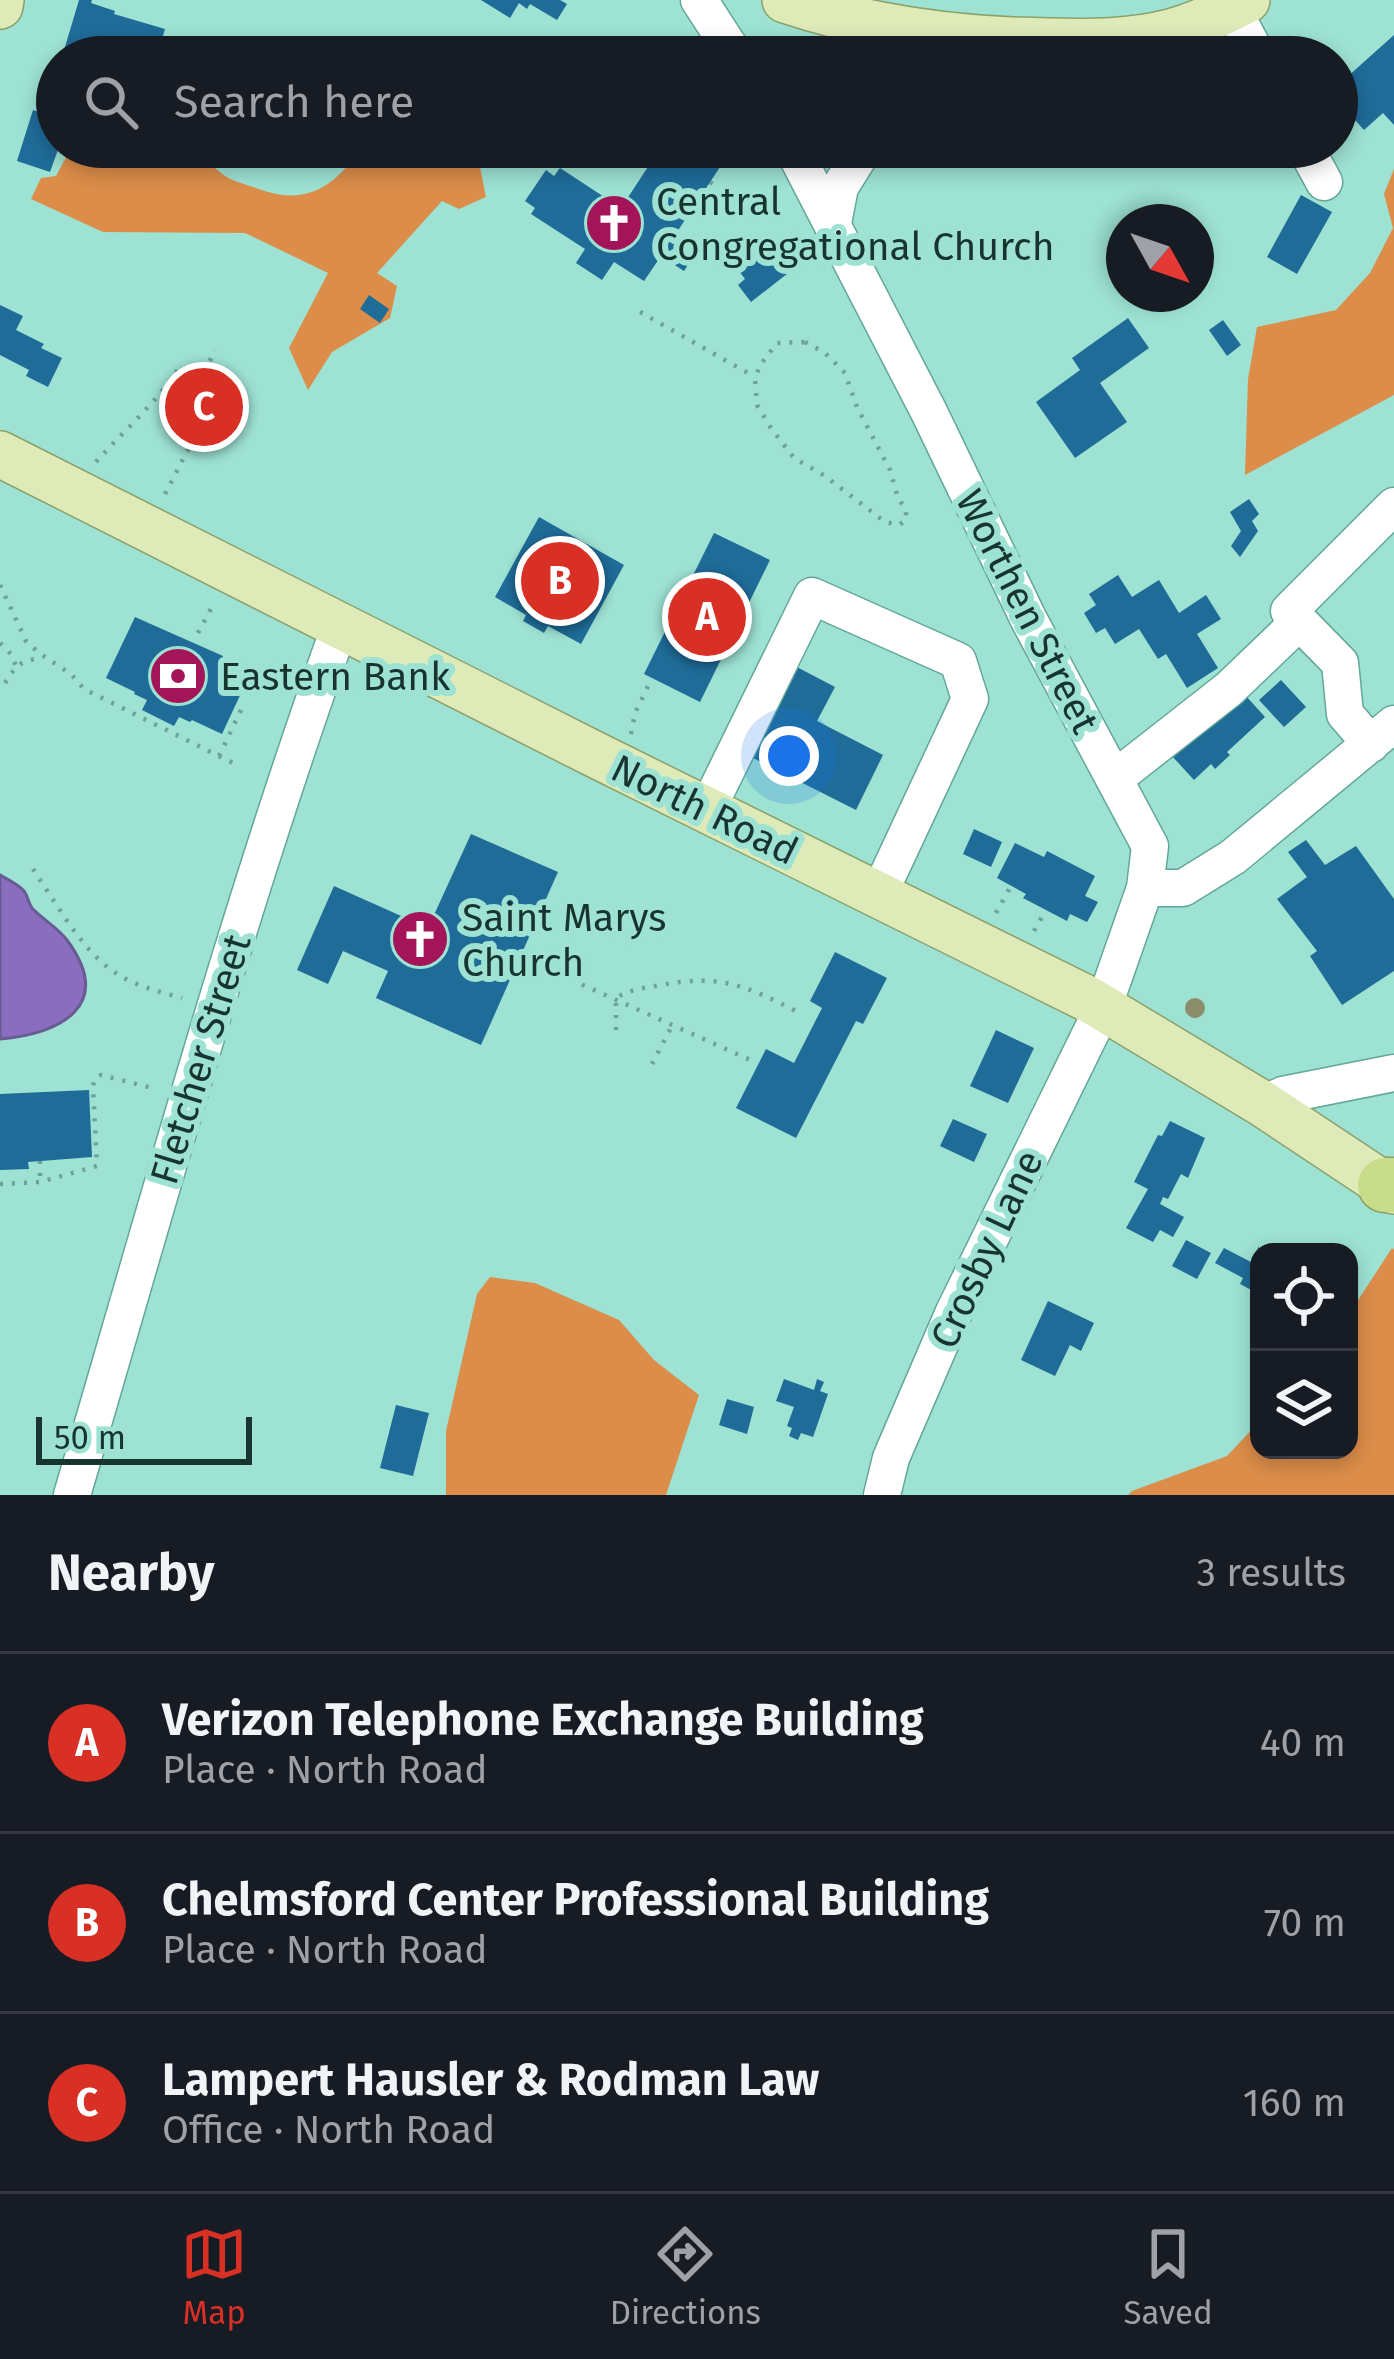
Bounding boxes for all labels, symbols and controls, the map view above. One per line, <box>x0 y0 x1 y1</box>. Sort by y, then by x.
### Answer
search box <box>36 36 1358 168</box>
icon: search <box>78 69 144 135</box>
text: Search here <box>174 75 414 129</box>
place label: Central Congregational Church <box>656 179 1055 270</box>
church icon: Central Congregational Church <box>583 192 645 254</box>
north arrow <box>1106 204 1214 312</box>
pin: C <box>165 362 243 452</box>
street label: Worthen Street <box>946 482 1109 742</box>
pin: B <box>521 536 599 626</box>
pin: A <box>668 572 746 662</box>
bank icon: Eastern Bank <box>147 645 209 707</box>
place label: Eastern Bank <box>220 654 450 700</box>
your location <box>759 726 819 786</box>
street label: North Road <box>604 745 805 875</box>
place label: Saint Marys Church <box>462 895 666 986</box>
church icon: Saint Marys Church <box>389 908 451 970</box>
street label: Fletcher Street <box>141 928 261 1190</box>
street label: Crosby Lane <box>921 1143 1053 1356</box>
map controls <box>1250 1243 1358 1459</box>
button: locate <box>1250 1243 1358 1351</box>
button: layers <box>1250 1351 1358 1459</box>
scale bar <box>36 1411 252 1464</box>
text: 50 m <box>54 1418 126 1458</box>
text: Nearby <box>48 1542 214 1604</box>
text: 3 results <box>1196 1550 1346 1596</box>
text: Verizon Telephone Exchange Building <box>162 1693 924 1747</box>
text: A <box>75 1720 99 1766</box>
text: 40 m <box>1260 1720 1346 1766</box>
text: Place · North Road <box>162 1747 488 1793</box>
text: Chelmsford Center Professional Building <box>162 1873 989 1927</box>
text: B <box>75 1900 99 1946</box>
text: 70 m <box>1264 1900 1346 1946</box>
text: Place · North Road <box>162 1927 488 1973</box>
text: Lampert Hausler & Rodman Law <box>162 2053 819 2107</box>
text: C <box>76 2080 98 2126</box>
text: 160 m <box>1243 2080 1346 2126</box>
text: Office · North Road <box>162 2107 495 2153</box>
tab: Map <box>181 2221 247 2333</box>
tab: Directions <box>610 2221 761 2333</box>
tab: Saved <box>1123 2221 1213 2333</box>

